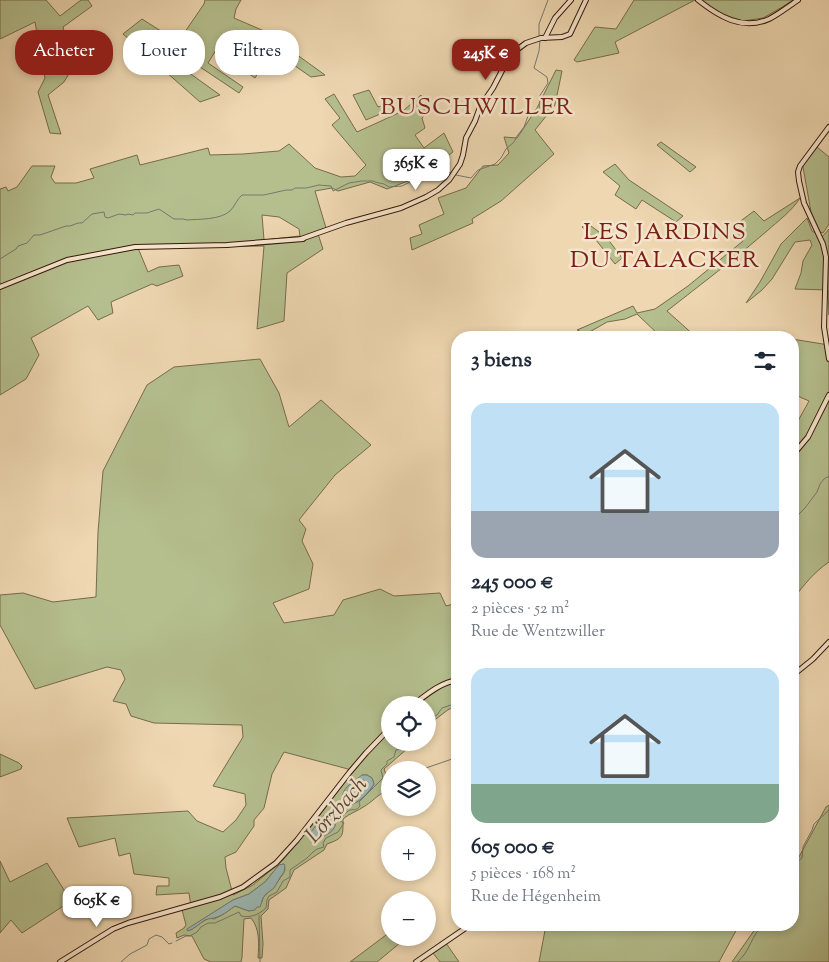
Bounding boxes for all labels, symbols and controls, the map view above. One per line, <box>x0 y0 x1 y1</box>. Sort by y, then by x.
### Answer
chip: Acheter <box>15 30 113 75</box>
chip: Louer <box>123 30 205 75</box>
chip: Filtres <box>215 30 299 75</box>
pin: 245K € <box>445 38 527 81</box>
text: 245K € <box>463 43 509 66</box>
district label: BUSCHWILLER <box>380 91 574 125</box>
pin: 365K € <box>375 148 457 191</box>
text: 365K € <box>394 153 438 176</box>
district label: LES JARDINS DU TALACKER <box>570 216 760 278</box>
text: 3 biens <box>471 346 532 376</box>
icon: filters <box>751 347 779 375</box>
icon: home <box>580 436 670 526</box>
text: 245 000 € <box>471 568 554 598</box>
text: 2 pièces · 52 m² <box>471 598 570 621</box>
text: Rue de Wentzwiller <box>471 621 605 644</box>
map controls <box>381 696 436 946</box>
button: locate <box>381 696 436 751</box>
icon: home <box>580 701 670 791</box>
button: layers <box>381 761 436 816</box>
water label: Lörzbach <box>299 770 376 851</box>
button: + <box>381 826 436 881</box>
text: 605 000 € <box>471 833 555 863</box>
text: 5 pièces · 168 m² <box>471 863 576 886</box>
pin: 605K € <box>56 886 138 928</box>
text: Rue de Hégenheim <box>471 886 601 909</box>
text: 605K € <box>74 890 120 913</box>
button: − <box>381 891 436 946</box>

